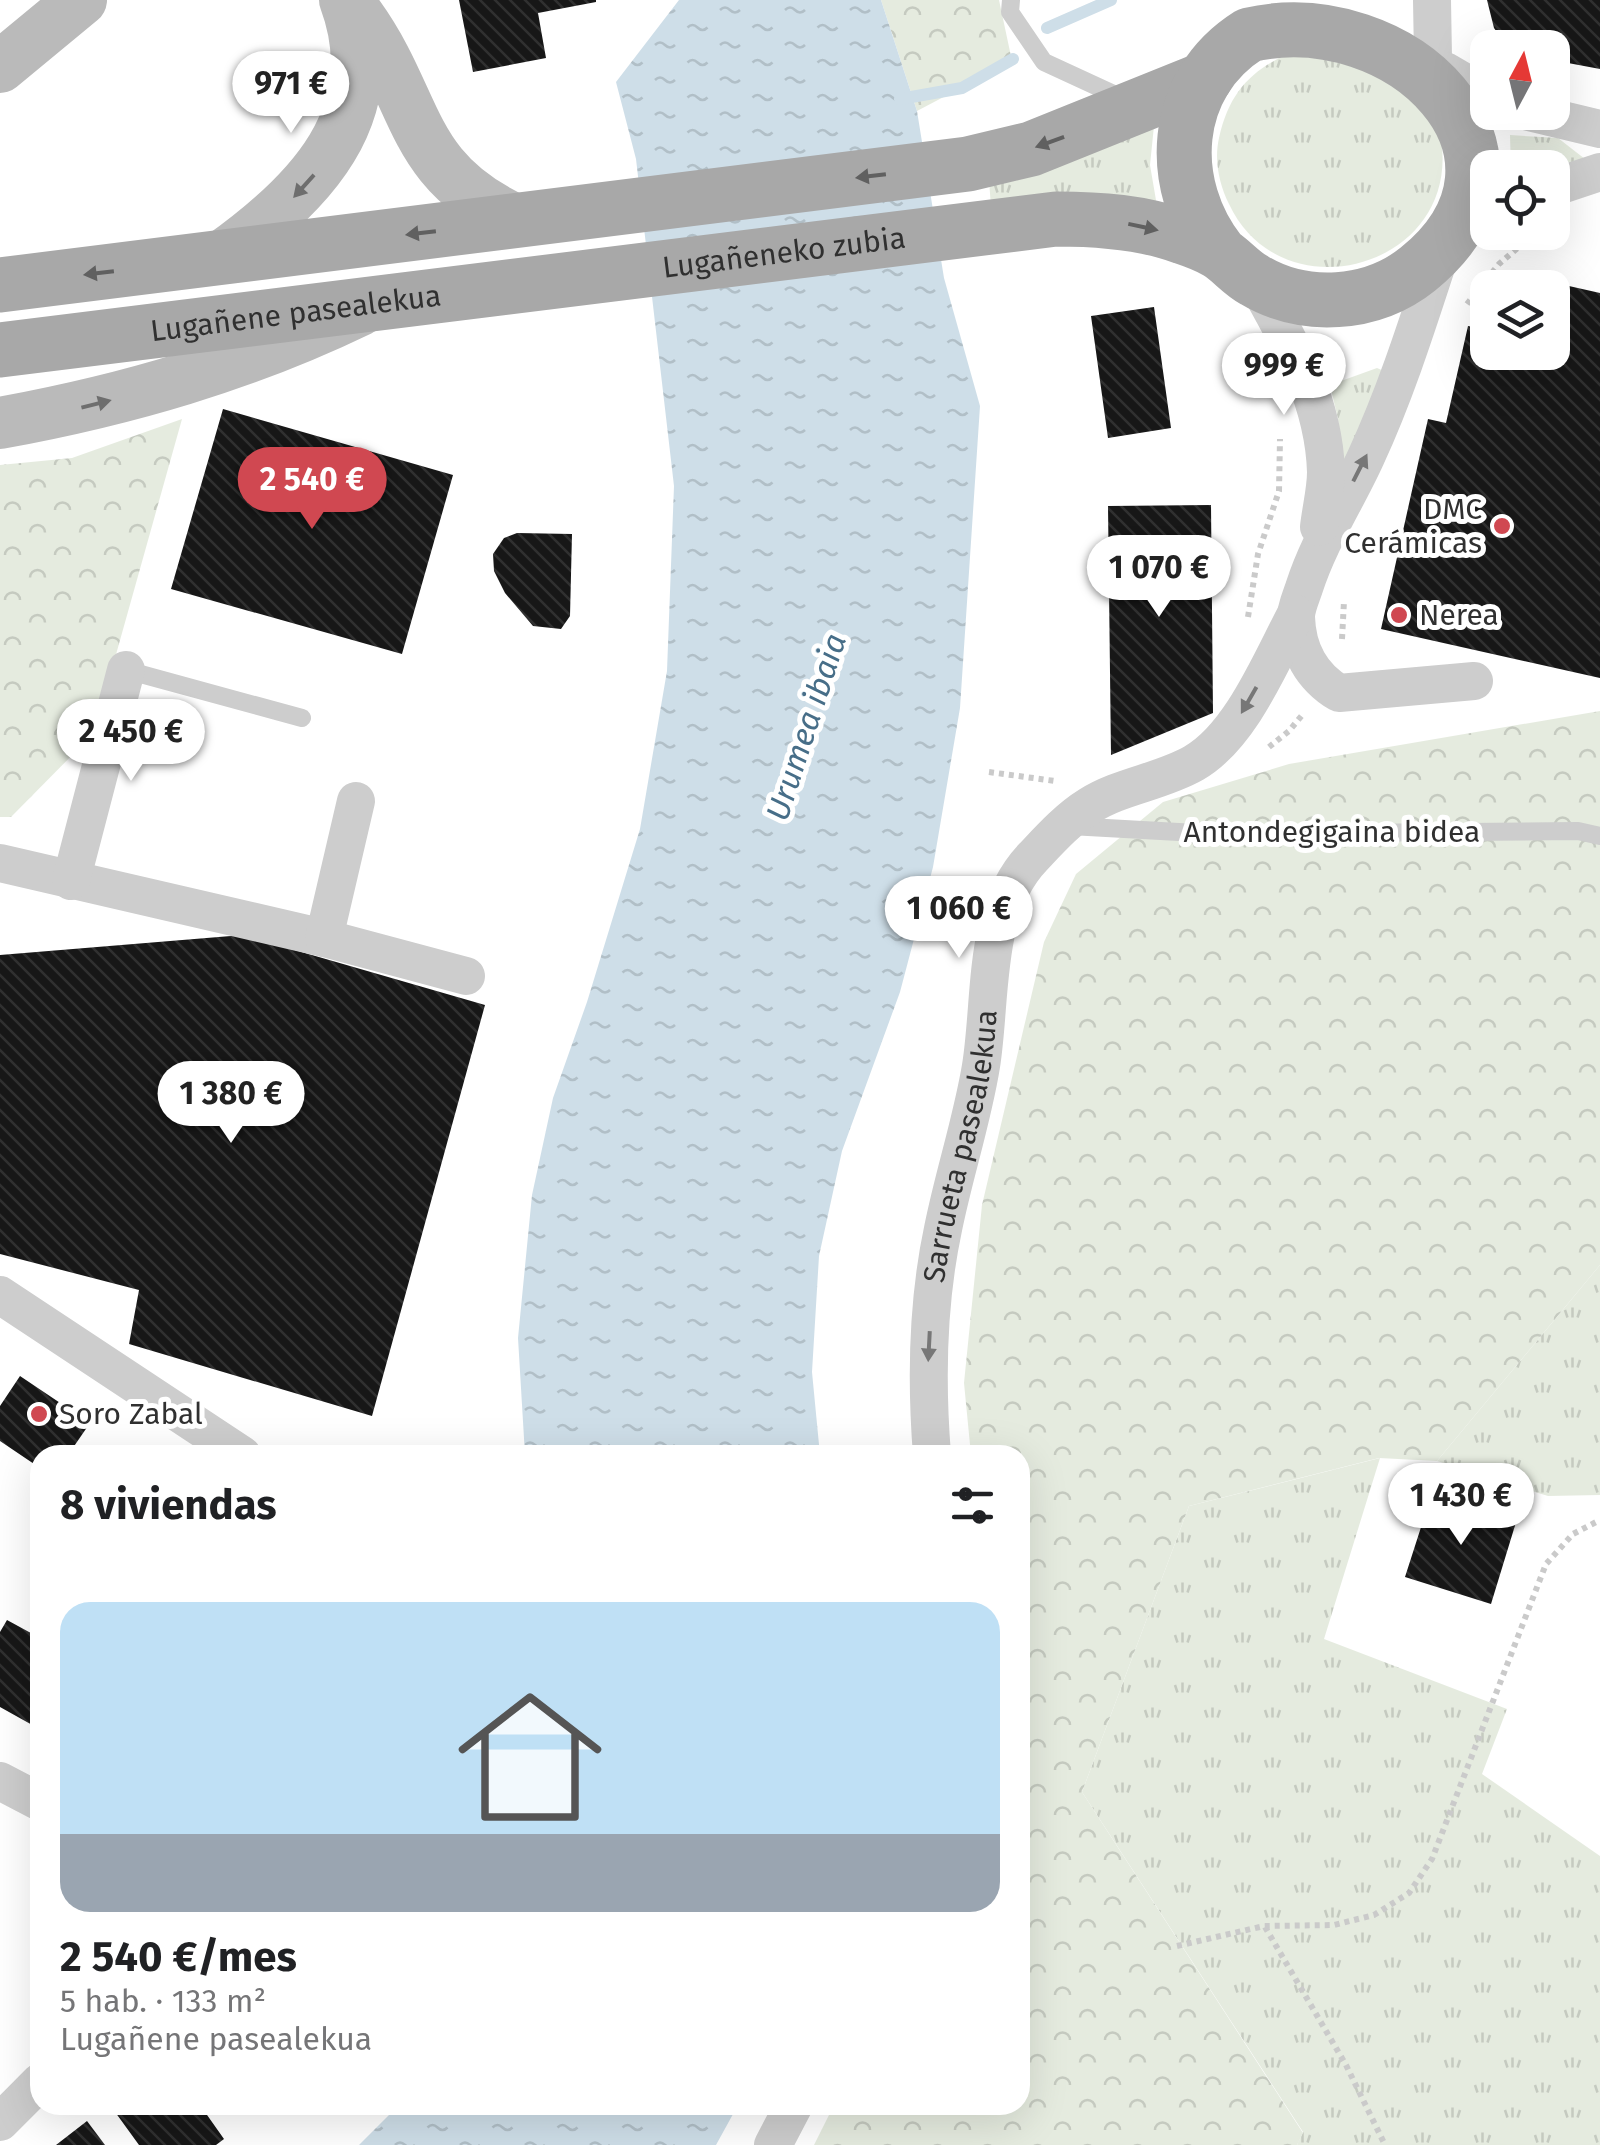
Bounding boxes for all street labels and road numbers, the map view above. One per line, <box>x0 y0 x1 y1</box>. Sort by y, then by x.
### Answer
street label: Lugañeneko zubia <box>660 220 908 286</box>
street label: Lugañene pasealekua <box>148 277 443 349</box>
street label: Antondegigaina bidea <box>1184 814 1480 850</box>
street label: Sarrueta pasealekua <box>916 1008 1005 1285</box>

